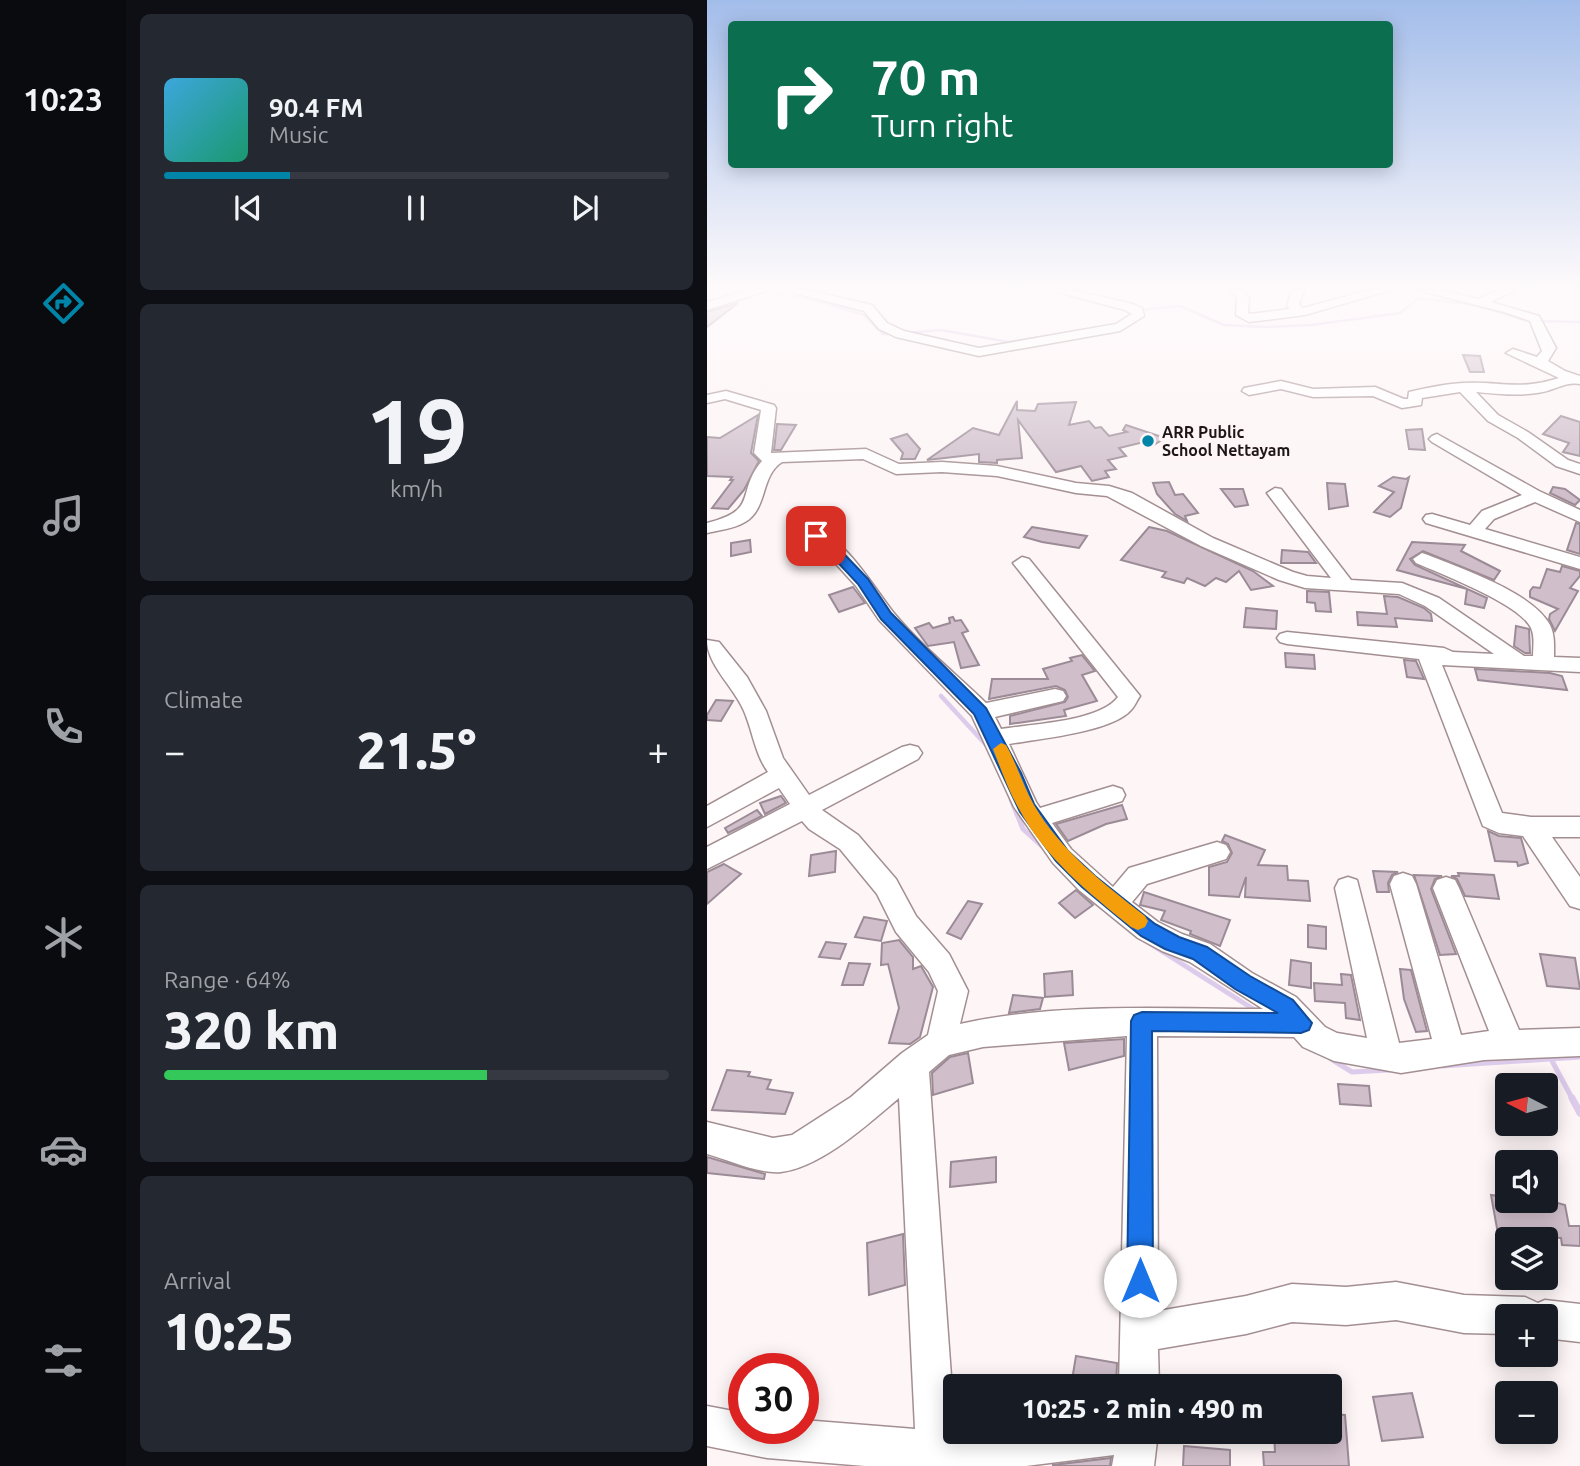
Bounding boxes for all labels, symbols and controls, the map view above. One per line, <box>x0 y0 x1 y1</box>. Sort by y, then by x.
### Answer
icon: right <box>756 49 847 140</box>
text: 70 m <box>871 49 980 104</box>
text: 10:23 <box>23 81 103 117</box>
text: 90.4 FM <box>269 93 363 122</box>
text: Turn right <box>871 107 1013 143</box>
text: Music <box>269 122 328 147</box>
icon: previous <box>229 189 267 227</box>
icon: pause <box>397 189 435 227</box>
icon: next <box>566 189 604 227</box>
icon: directions <box>39 279 88 328</box>
text: 19 <box>365 379 468 481</box>
place label: ARR Public School Nettayam <box>1162 423 1290 459</box>
marker: ARR Public School Nettayam <box>1140 433 1156 449</box>
text: km/h <box>390 476 443 501</box>
icon: music <box>39 491 88 540</box>
pin <box>786 506 846 566</box>
icon: arrive <box>797 517 835 555</box>
text: Climate <box>164 687 243 712</box>
icon: phone <box>39 702 88 751</box>
text: 21.5° <box>357 721 476 779</box>
text: − <box>164 730 185 772</box>
text: + <box>648 730 669 772</box>
icon: climate <box>39 913 88 962</box>
text: Range · 64% <box>164 967 291 992</box>
text: 320 km <box>164 1001 339 1059</box>
north arrow <box>1495 1073 1557 1136</box>
map controls <box>1495 1073 1558 1444</box>
icon: car <box>39 1125 88 1174</box>
button: sound <box>1495 1150 1558 1213</box>
button: layers <box>1495 1227 1558 1290</box>
position arrow <box>1103 1244 1177 1318</box>
text: Arrival <box>164 1268 231 1293</box>
text: 10:25 <box>164 1302 294 1360</box>
button: + <box>1495 1304 1558 1367</box>
icon: filters <box>39 1336 88 1385</box>
speed limit sign: 30 <box>728 1353 819 1444</box>
button: − <box>1495 1381 1558 1444</box>
text: 10:25 · 2 min · 490 m <box>1022 1394 1263 1423</box>

